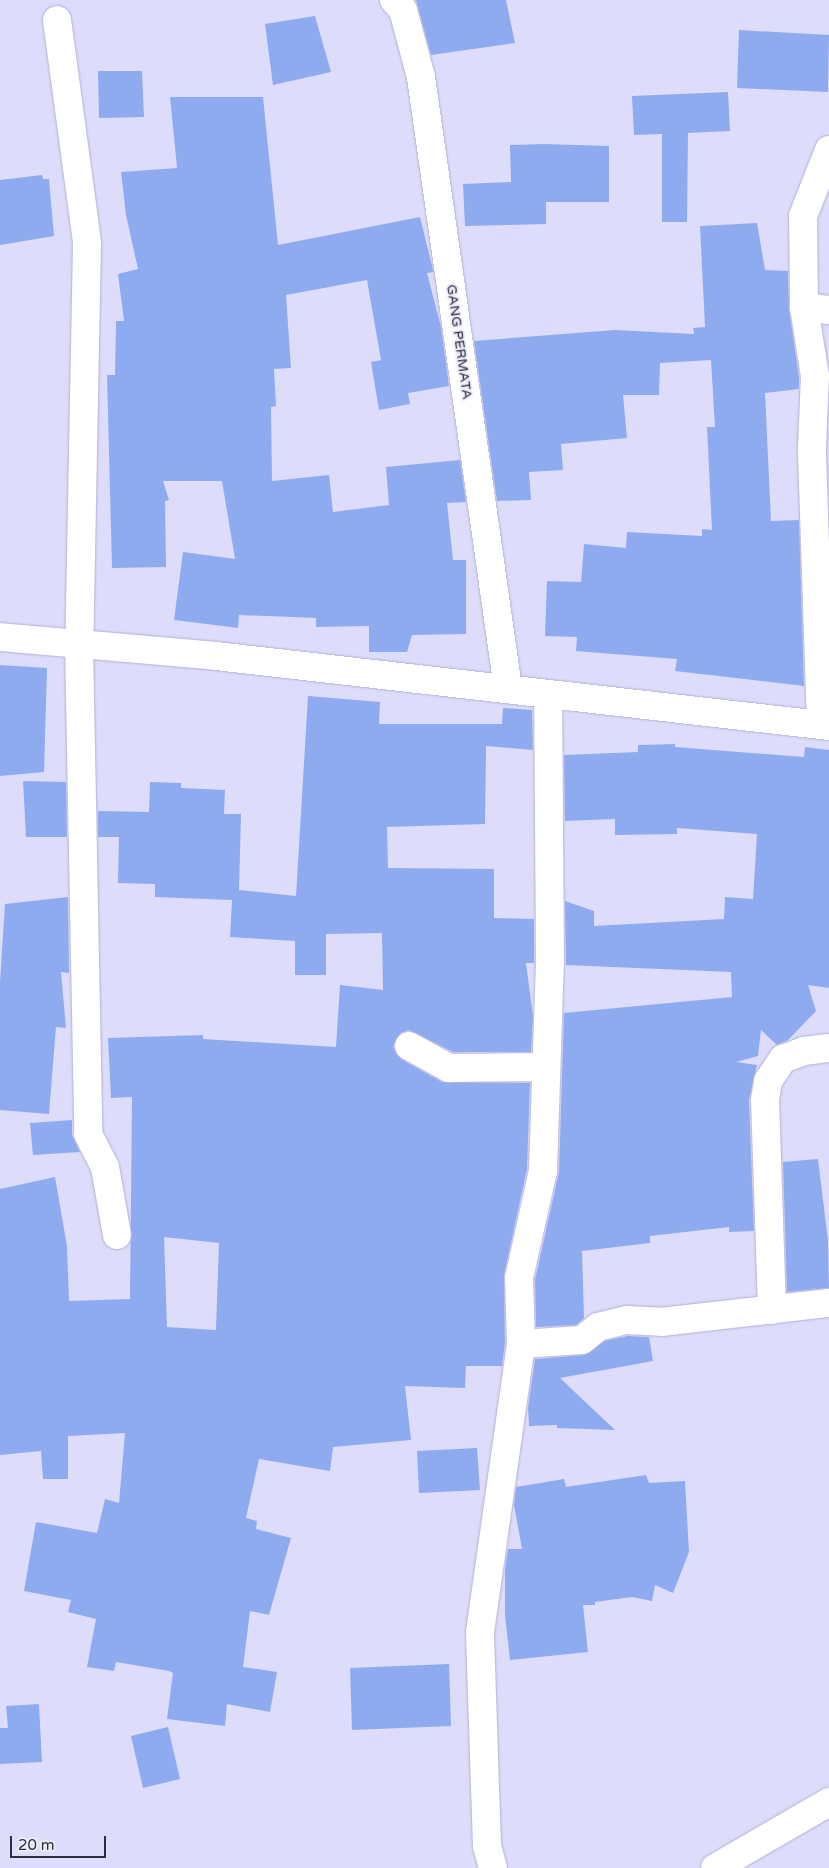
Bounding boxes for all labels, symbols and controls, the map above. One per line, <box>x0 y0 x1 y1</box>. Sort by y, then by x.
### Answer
street label: GANG PERMATA <box>443 283 475 401</box>
scale bar <box>12 1826 109 1858</box>
text: 20 m <box>18 1836 55 1854</box>

